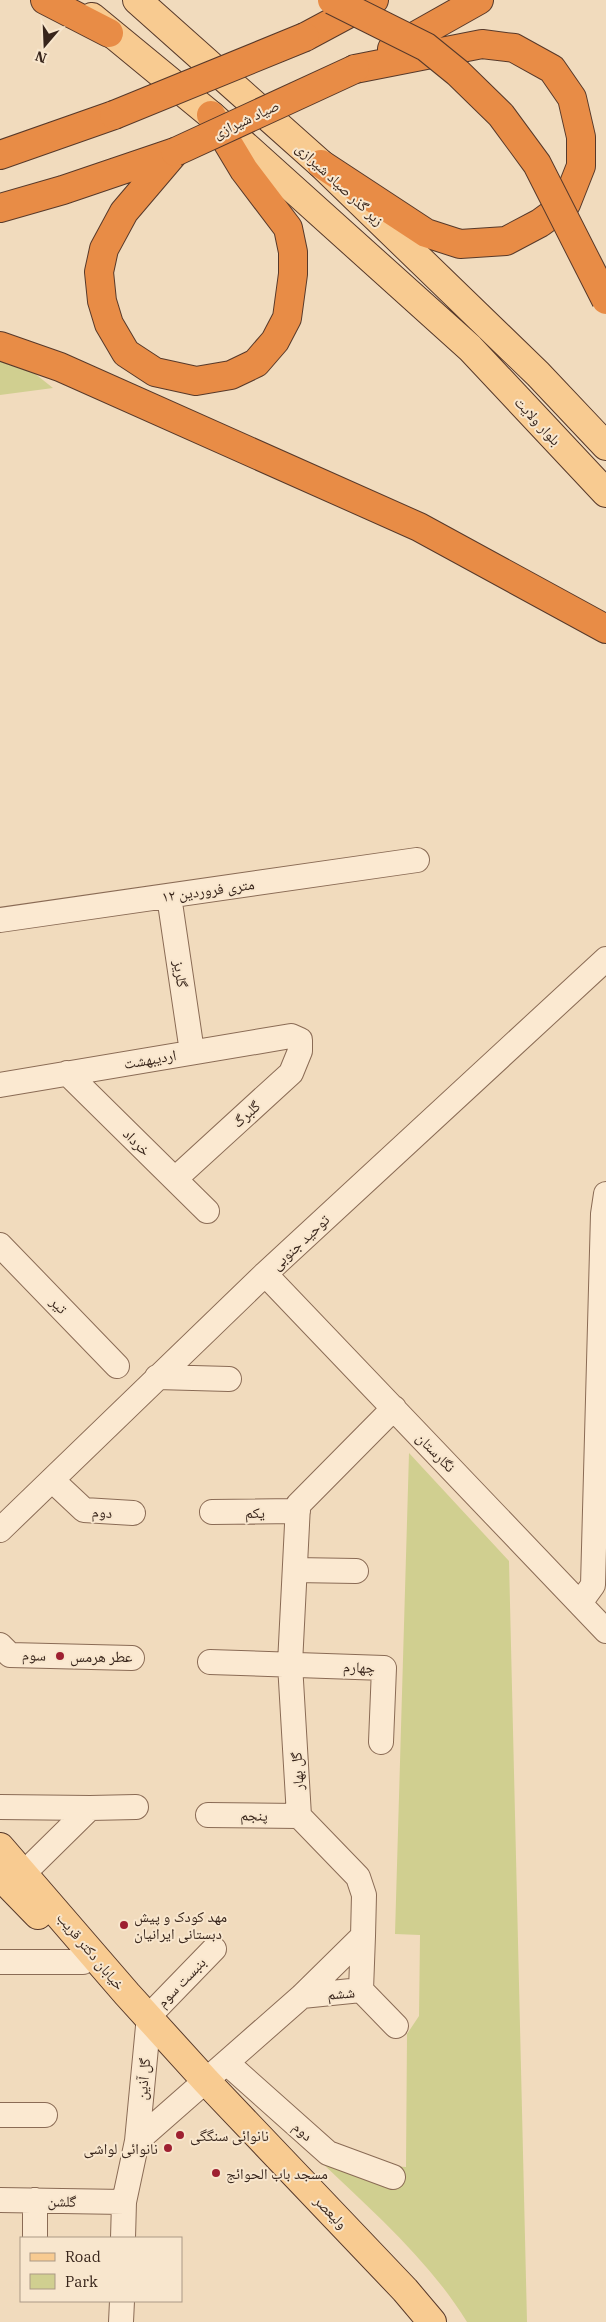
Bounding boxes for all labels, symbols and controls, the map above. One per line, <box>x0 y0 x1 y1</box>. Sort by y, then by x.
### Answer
north arrow <box>20 20 70 70</box>
text: N <box>33 47 49 68</box>
street label: صیاد شیرازی <box>210 95 282 143</box>
street label: زیر گذر صیاد شیرازی <box>291 138 388 231</box>
street label: بلوار ولایت <box>511 393 565 449</box>
street label: ۱۲ متری فروردین <box>160 874 256 907</box>
street label: گلریز <box>170 958 192 989</box>
street label: اردیبهشت <box>122 1045 178 1073</box>
street label: گلبرگ <box>228 1096 264 1131</box>
street label: خرداد <box>119 1124 155 1160</box>
street label: توحید جنوبی <box>267 1210 334 1275</box>
street label: تیر <box>46 1292 72 1318</box>
street label: نگارستان <box>412 1428 460 1477</box>
street label: دوم <box>91 1502 113 1523</box>
street label: یکم <box>245 1503 265 1523</box>
street label: سوم <box>22 1645 47 1666</box>
place label: عطر هرمس <box>70 1647 133 1667</box>
marker: عطر هرمس <box>54 1650 66 1662</box>
street label: چهارم <box>342 1657 376 1678</box>
street label: گل بهار <box>287 1751 309 1791</box>
street label: پنجم <box>240 1805 268 1826</box>
place label: مهد کودک و پیش دبستانی ایرانیان <box>134 1907 227 1944</box>
street label: خیابان دکتر قریب <box>52 1908 129 1995</box>
marker: مهد کودک و پیش دبستانی ایرانیان <box>118 1919 130 1931</box>
street label: بنبست سوم <box>152 1953 210 2012</box>
street label: ششم <box>326 1982 356 2005</box>
street label: گل آذین <box>132 2057 155 2101</box>
street label: دوم <box>288 2117 317 2146</box>
place label: نانوائی سنگگی <box>190 2126 269 2146</box>
marker: نانوائی سنگگی <box>174 2129 186 2141</box>
place label: نانوائی لواشی <box>84 2139 158 2159</box>
marker: نانوائی لواشی <box>162 2142 174 2154</box>
place label: مسجد باب الحوائج <box>226 2164 328 2184</box>
marker: مسجد باب الحوائج <box>210 2167 222 2179</box>
street label: ولیعصر <box>310 2190 352 2233</box>
street label: گلشن <box>48 2191 77 2212</box>
legend <box>20 2237 182 2302</box>
text: Road <box>65 2247 101 2266</box>
text: Park <box>65 2272 98 2291</box>

